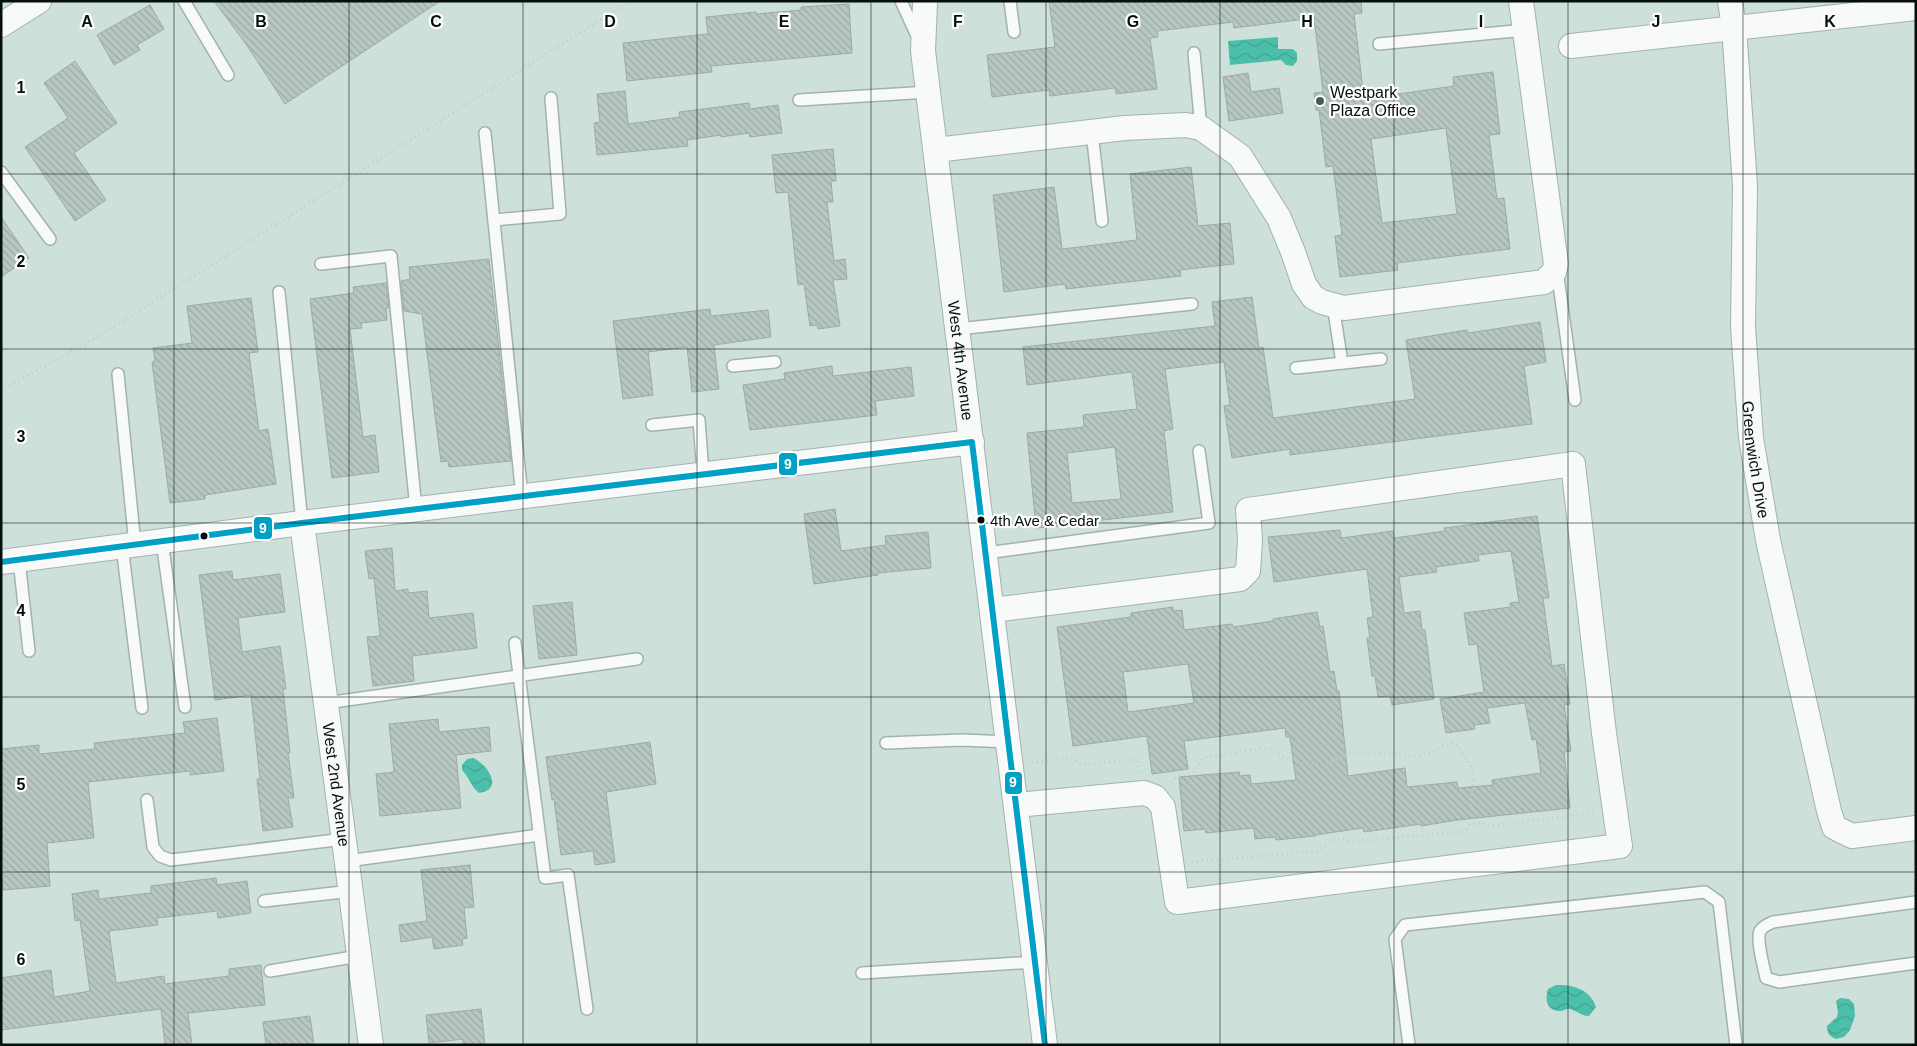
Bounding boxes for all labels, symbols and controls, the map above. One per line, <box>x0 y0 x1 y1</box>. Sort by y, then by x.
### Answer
text: A <box>81 13 93 30</box>
text: B <box>255 13 267 30</box>
text: C <box>430 13 442 30</box>
text: D <box>604 13 616 30</box>
text: E <box>779 13 790 30</box>
text: F <box>953 13 963 30</box>
text: G <box>1127 13 1139 30</box>
text: H <box>1301 13 1313 30</box>
text: I <box>1479 13 1483 30</box>
text: J <box>1652 13 1660 30</box>
text: K <box>1824 13 1836 30</box>
text: 1 <box>17 79 26 96</box>
place label: Westpark Plaza Office <box>1330 84 1416 119</box>
marker: Westpark Plaza Office <box>1314 95 1326 107</box>
text: 2 <box>17 253 26 270</box>
street label: West 4th Avenue <box>945 300 977 422</box>
street label: Greenwich Drive <box>1740 400 1773 520</box>
text: 3 <box>17 428 26 445</box>
line badge: 9 <box>778 452 798 476</box>
text: 9 <box>784 456 792 472</box>
place label: 4th Ave & Cedar <box>990 512 1099 529</box>
marker: 4th Ave & Cedar <box>976 515 986 525</box>
line badge: 9 <box>253 516 273 540</box>
text: 9 <box>259 520 267 536</box>
unlabelled marker <box>199 531 209 541</box>
text: 4 <box>17 602 26 619</box>
street label: West 2nd Avenue <box>320 722 353 848</box>
line badge: 9 <box>1004 771 1023 795</box>
text: 9 <box>1009 774 1017 790</box>
text: 5 <box>17 776 26 793</box>
text: 6 <box>17 951 26 968</box>

